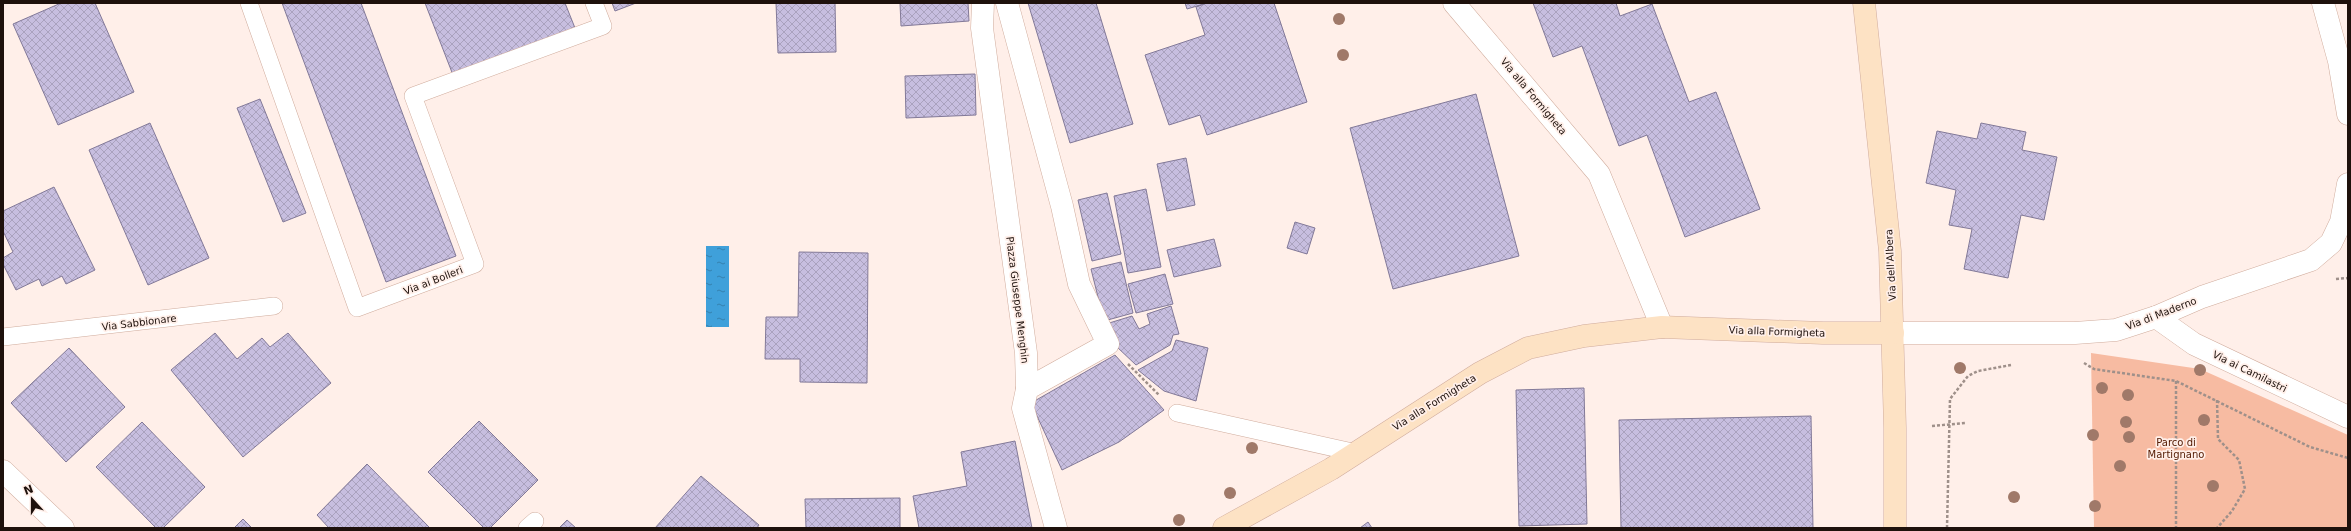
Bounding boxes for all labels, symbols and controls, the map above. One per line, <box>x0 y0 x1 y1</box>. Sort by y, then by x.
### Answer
street label: Via alla Formigheta <box>1498 56 1569 137</box>
street label: Via dell'Albera <box>1883 229 1898 301</box>
street label: Piazza Giuseppe Menghin <box>1004 236 1031 364</box>
street label: Via ai Bolleri <box>402 264 464 297</box>
street label: Via di Maderno <box>2124 295 2198 332</box>
street label: Via Sabbionare <box>101 312 177 333</box>
street label: Via alla Formigheta <box>1729 324 1825 339</box>
street label: Via ai Camilastri <box>2211 349 2289 394</box>
street label: Via alla Formigheta <box>1390 372 1478 433</box>
park label: Parco di Martignano <box>2148 437 2204 460</box>
north arrow <box>12 479 52 519</box>
text: N <box>22 482 35 498</box>

